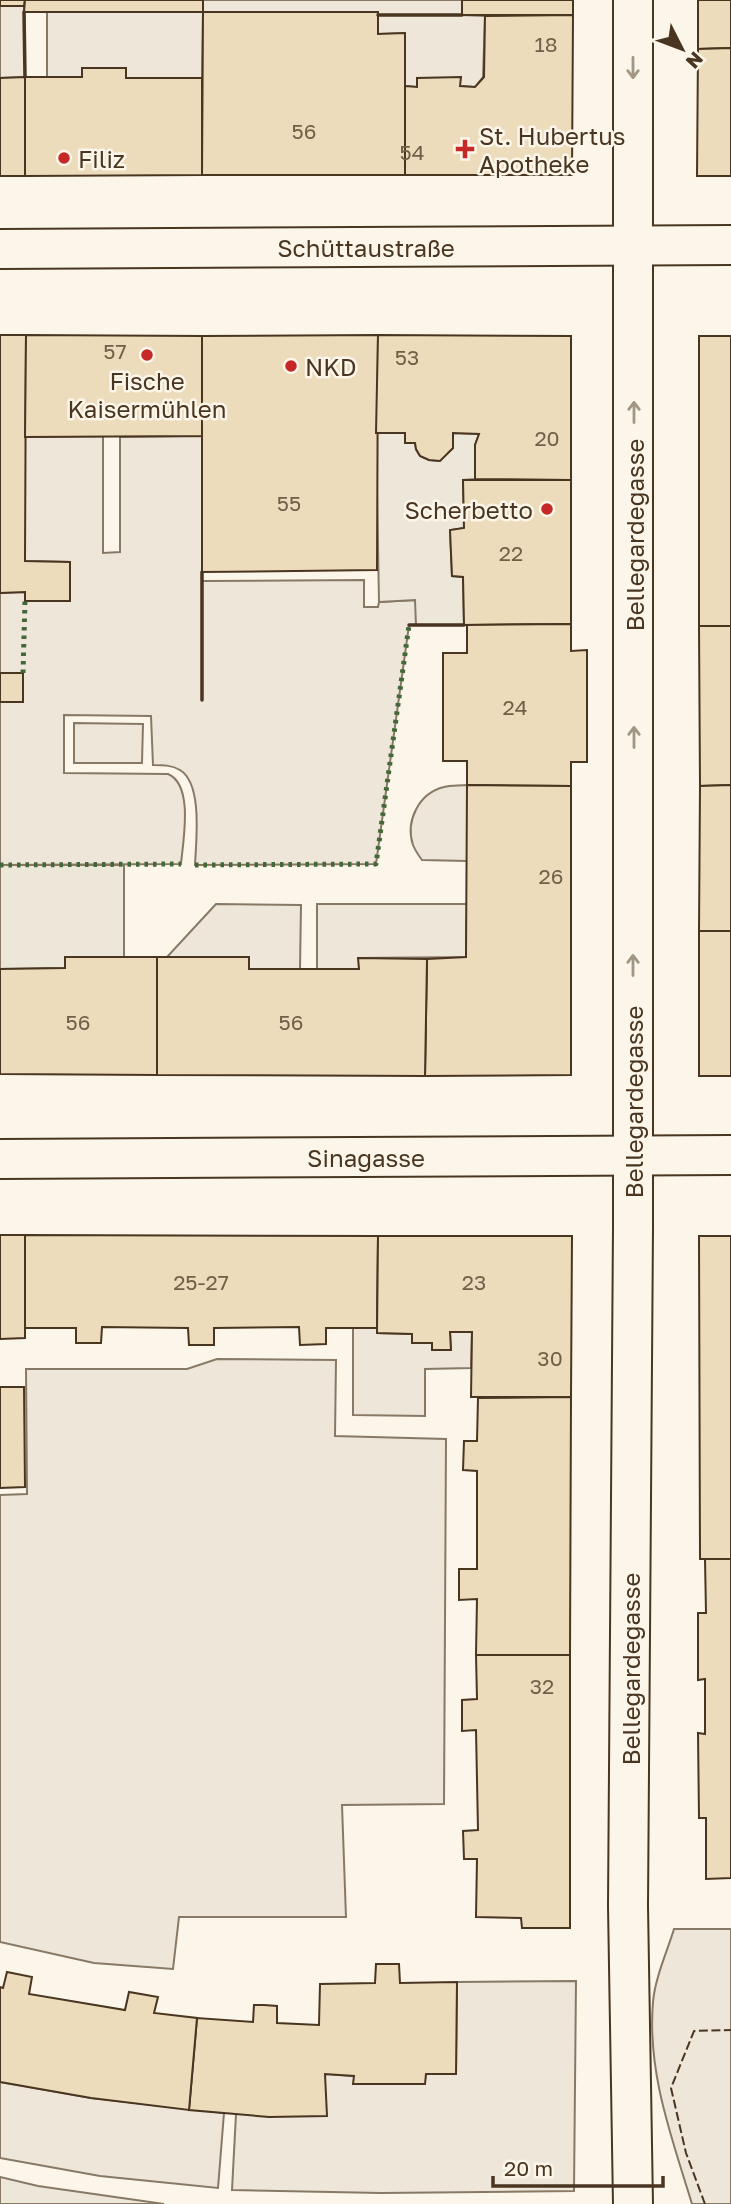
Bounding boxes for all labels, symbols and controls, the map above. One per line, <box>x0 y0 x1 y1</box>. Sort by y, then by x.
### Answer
north arrow <box>647 14 717 84</box>
house number: 18 <box>535 31 558 57</box>
text: N <box>682 48 708 74</box>
one-way arrow <box>626 56 640 79</box>
house number: 56 <box>292 118 316 144</box>
place label: St. Hubertus Apotheke <box>479 121 626 178</box>
house number: 54 <box>400 139 425 165</box>
marker: St. Hubertus Apotheke <box>457 141 473 157</box>
place label: Filiz <box>78 144 125 173</box>
marker: Filiz <box>56 150 72 166</box>
street label: Schüttaustraße <box>277 233 455 262</box>
house number: 57 <box>103 338 127 364</box>
house number: 53 <box>395 344 419 370</box>
marker: Fische Kaisermühlen <box>139 347 155 363</box>
place label: NKD <box>305 352 357 381</box>
marker: NKD <box>283 358 299 374</box>
place label: Fische Kaisermühlen <box>68 366 226 423</box>
one-way arrow <box>627 400 641 423</box>
house number: 20 <box>534 425 560 451</box>
street label: Bellegardegasse <box>620 439 649 631</box>
house number: 55 <box>277 490 301 516</box>
place label: Scherbetto <box>404 495 533 524</box>
marker: Scherbetto <box>539 501 555 517</box>
house number: 22 <box>499 540 523 566</box>
house number: 24 <box>503 694 528 720</box>
one-way arrow <box>627 726 640 749</box>
house number: 26 <box>539 863 563 889</box>
one-way arrow <box>626 953 640 976</box>
street label: Bellegardegasse <box>619 1006 648 1198</box>
house number: 56 <box>66 1009 90 1035</box>
house number: 56 <box>279 1009 303 1035</box>
street label: Sinagasse <box>307 1143 425 1172</box>
house number: 25-27 <box>173 1269 229 1295</box>
house number: 23 <box>462 1269 486 1295</box>
house number: 30 <box>537 1345 563 1371</box>
street label: Bellegardegasse <box>616 1573 645 1765</box>
house number: 32 <box>530 1673 554 1699</box>
scale bar <box>493 2144 663 2188</box>
text: 20 m <box>504 2155 553 2181</box>

